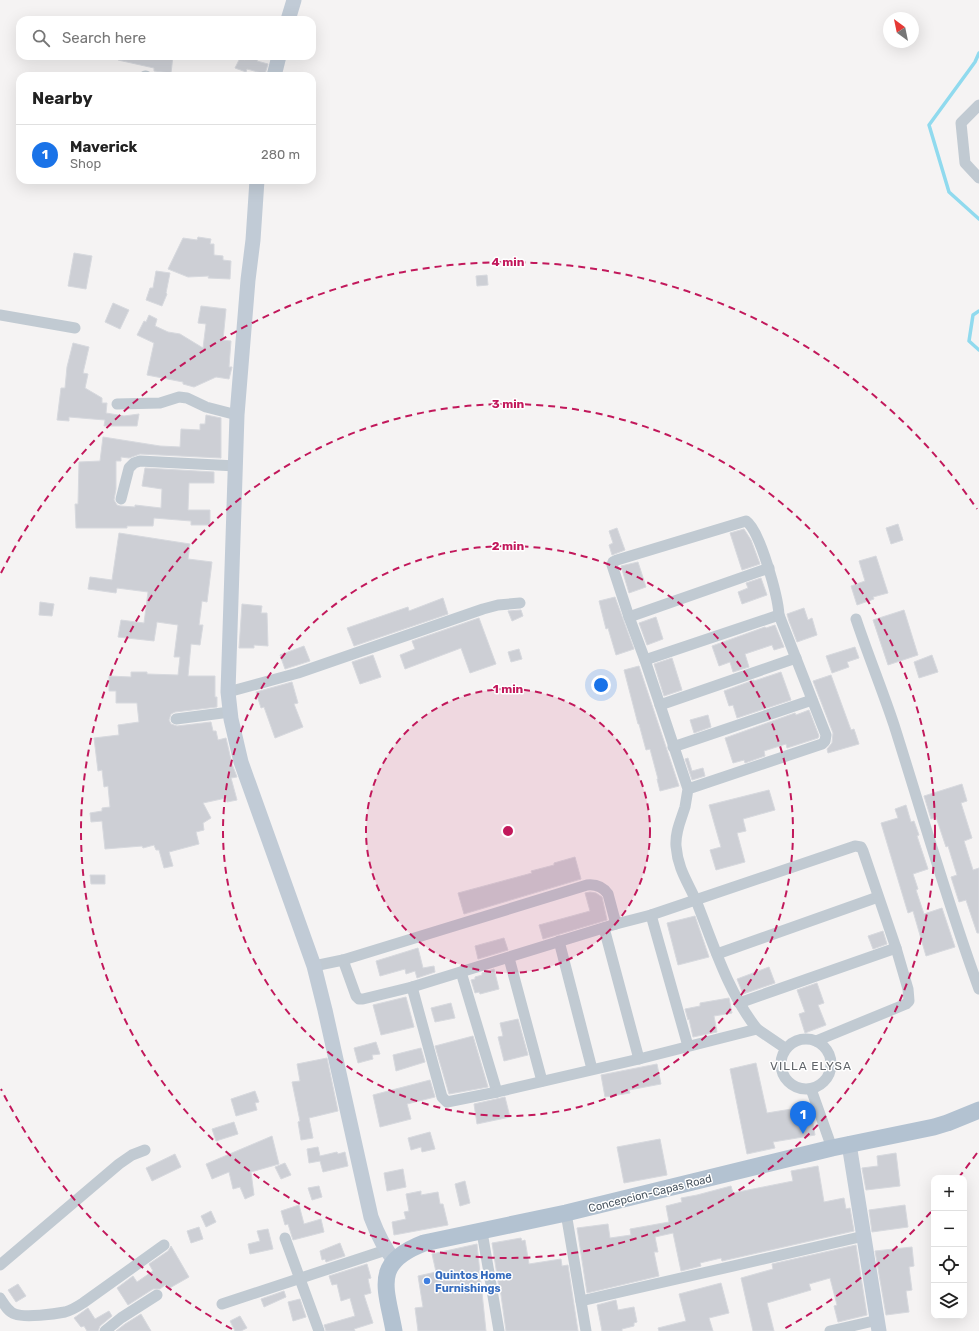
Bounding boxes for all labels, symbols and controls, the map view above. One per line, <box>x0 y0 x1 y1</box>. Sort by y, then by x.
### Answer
north arrow <box>883 12 919 48</box>
search box <box>16 16 316 60</box>
icon: search <box>30 27 52 49</box>
text: Search here <box>62 29 146 47</box>
text: Nearby <box>32 88 93 108</box>
text: Maverick <box>70 138 137 156</box>
text: 1 <box>42 147 48 162</box>
text: 280 m <box>261 147 300 162</box>
text: Shop <box>70 156 101 171</box>
text: 4 min <box>492 255 525 269</box>
text: 3 min <box>492 397 525 411</box>
text: 2 min <box>492 539 525 553</box>
your location <box>591 675 611 695</box>
text: 1 min <box>493 682 524 696</box>
centre of rings <box>501 824 515 838</box>
district label: VILLA ELYSA <box>770 1059 852 1073</box>
pin: 1 <box>790 1101 816 1134</box>
street label: Concepcion-Capas Road <box>587 1172 713 1215</box>
map controls <box>931 1175 967 1319</box>
button: + <box>931 1175 967 1211</box>
button: − <box>931 1211 967 1247</box>
button: locate <box>931 1247 967 1283</box>
place label: Quintos Home Furnishings <box>435 1269 512 1295</box>
marker: Quintos Home Furnishings <box>422 1276 432 1286</box>
button: layers <box>931 1283 967 1319</box>

